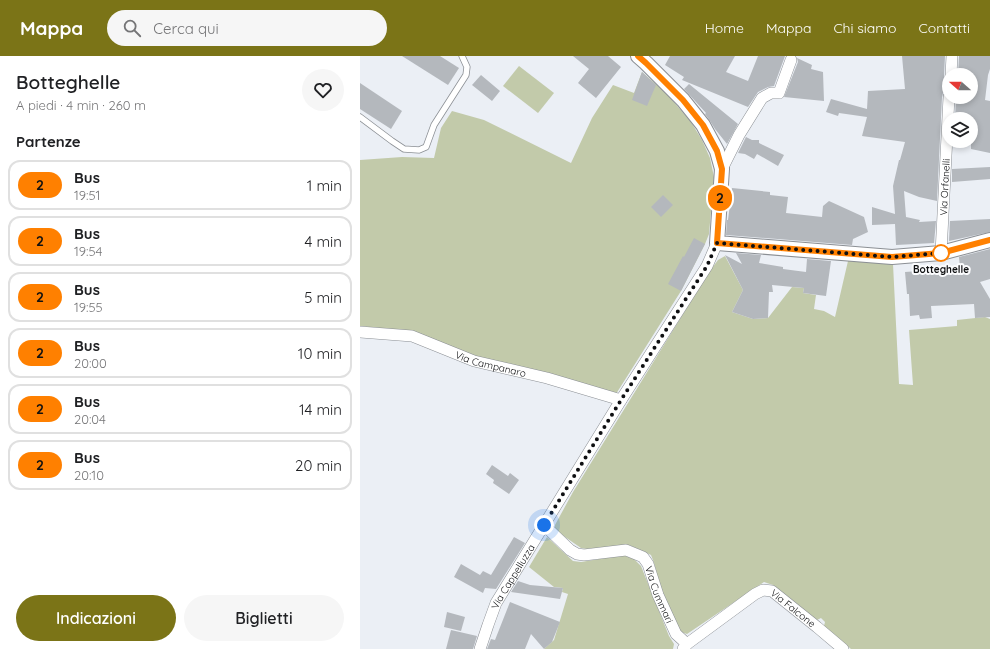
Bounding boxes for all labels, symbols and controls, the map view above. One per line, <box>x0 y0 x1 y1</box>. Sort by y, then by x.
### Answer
search box <box>107 10 387 46</box>
text: Mappa <box>20 16 83 40</box>
icon: search <box>121 17 143 39</box>
text: Cerca qui <box>153 19 219 38</box>
text: Home <box>705 19 744 37</box>
text: Mappa <box>766 19 811 37</box>
text: Chi siamo <box>833 19 897 37</box>
text: Contatti <box>919 19 970 37</box>
north arrow <box>942 68 978 104</box>
map controls <box>942 68 978 148</box>
button: heart <box>302 69 344 111</box>
text: Botteghelle <box>16 70 120 94</box>
text: A piedi · 4 min · 260 m <box>16 97 146 113</box>
button: layers <box>942 112 978 148</box>
text: Partenze <box>16 132 81 151</box>
street label: Via Orfanelli <box>936 158 952 216</box>
text: Bus <box>74 168 100 187</box>
text: 2 <box>36 176 44 194</box>
text: 1 min <box>307 176 342 195</box>
line badge: 2 <box>707 185 733 211</box>
text: 19:51 <box>74 187 100 203</box>
text: 2 <box>716 189 724 207</box>
text: Bus <box>74 224 100 243</box>
text: 2 <box>36 232 44 250</box>
text: 4 min <box>304 232 342 251</box>
text: 19:54 <box>74 243 102 259</box>
marker: Botteghelle <box>932 244 950 262</box>
place label: Botteghelle <box>913 263 969 276</box>
text: Bus <box>74 280 100 299</box>
text: 2 <box>36 288 44 306</box>
text: 5 min <box>304 288 342 307</box>
text: 19:55 <box>74 299 103 315</box>
text: Bus <box>74 336 100 355</box>
text: 2 <box>36 344 44 362</box>
text: 10 min <box>298 344 342 363</box>
street label: Via Campanaro <box>453 348 528 379</box>
text: 20:00 <box>74 355 107 371</box>
text: Bus <box>74 392 100 411</box>
text: 2 <box>36 400 44 418</box>
text: 14 min <box>299 400 342 419</box>
text: 20:04 <box>74 411 106 427</box>
text: Bus <box>74 448 100 467</box>
text: 2 <box>36 456 44 474</box>
text: 20 min <box>295 456 342 475</box>
text: 20:10 <box>74 467 104 483</box>
your location <box>534 515 554 535</box>
street label: Via Cappelluzza <box>488 541 537 611</box>
street label: Via Cummari <box>643 564 676 625</box>
street label: Via Falcone <box>768 586 819 630</box>
button: Indicazioni <box>16 595 176 641</box>
button: Biglietti <box>184 595 344 641</box>

